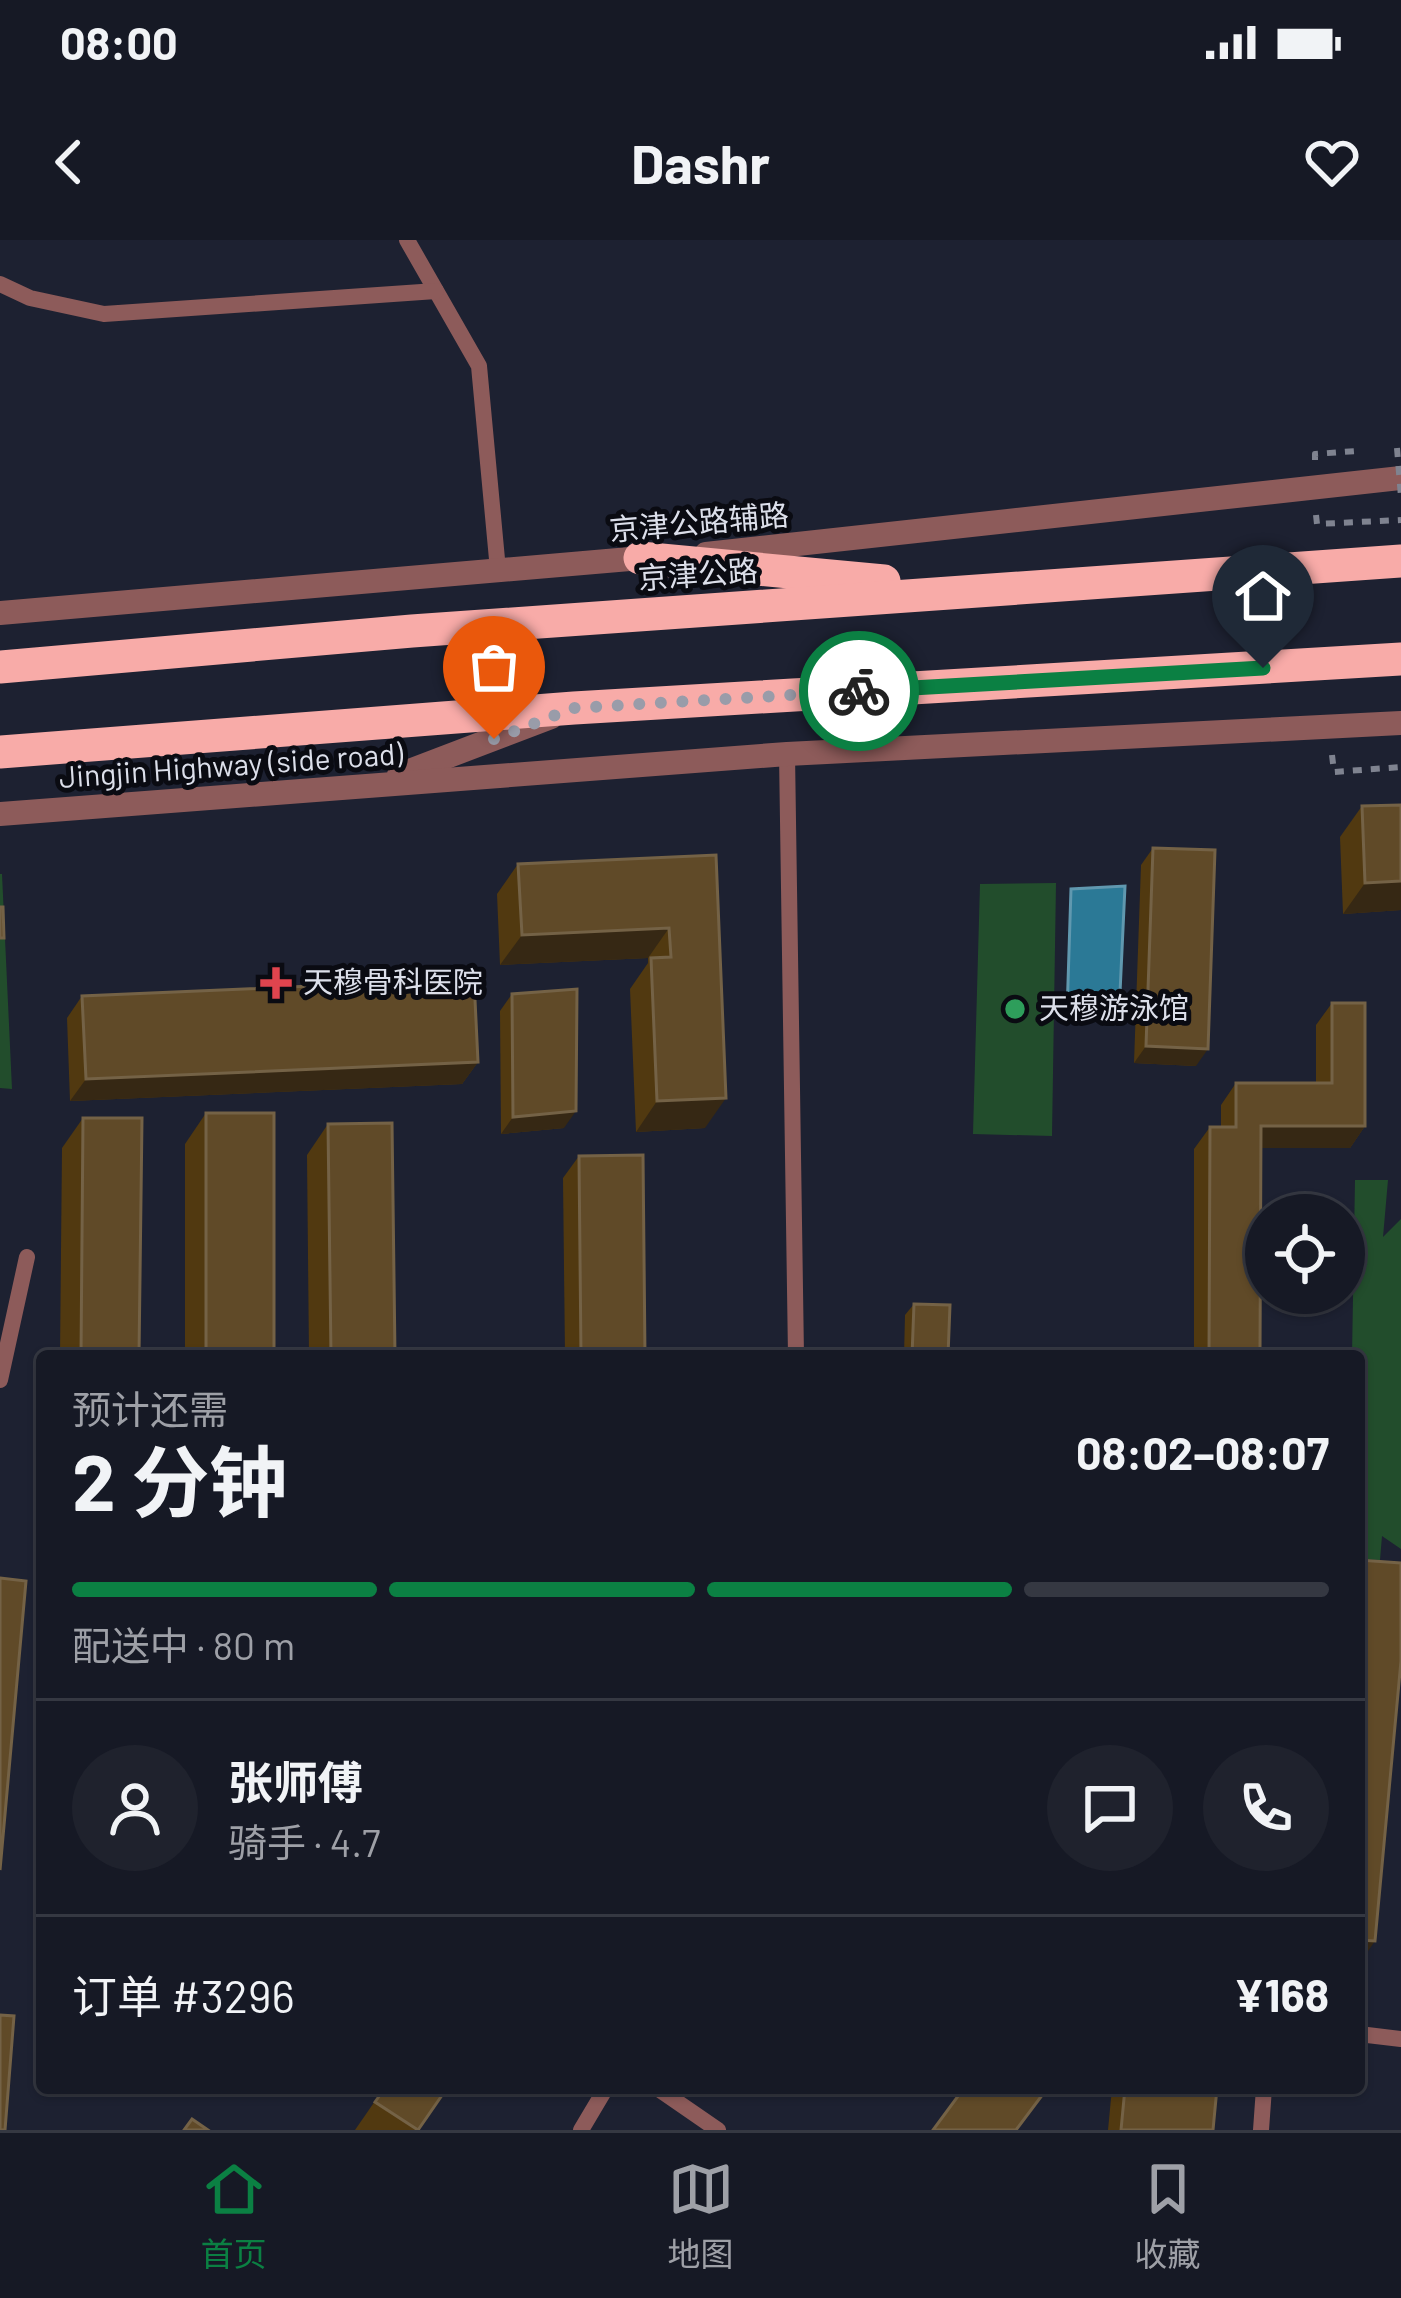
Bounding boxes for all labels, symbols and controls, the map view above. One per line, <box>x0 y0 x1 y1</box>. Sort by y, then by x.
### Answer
text: 08:00 <box>60 15 178 69</box>
icon: back <box>36 129 102 195</box>
icon: heart <box>1299 129 1365 195</box>
text: Dashr <box>631 130 770 195</box>
street label: 京津公路辅路 <box>608 495 790 547</box>
pin <box>1212 545 1314 668</box>
street label: 京津公路 <box>637 551 759 595</box>
icon: home <box>1230 563 1296 629</box>
pin <box>443 616 545 739</box>
courier <box>799 631 919 751</box>
icon: bag <box>461 634 527 700</box>
icon: bike <box>826 658 892 724</box>
street label: Jingjin Highway (side road) <box>58 734 404 794</box>
place label: 天穆骨科医院 <box>303 963 483 999</box>
marker: 天穆骨科医院 <box>260 967 292 999</box>
place label: 天穆游泳馆 <box>1039 989 1189 1025</box>
marker: 天穆游泳馆 <box>1002 996 1028 1022</box>
map controls <box>1245 1194 1365 1314</box>
button: locate <box>1245 1194 1365 1314</box>
text: 预计还需 <box>72 1385 228 1432</box>
text: 08:02–08:07 <box>1076 1425 1329 1479</box>
text: 2 分钟 <box>72 1433 287 1527</box>
text: 配送中 · 80 m <box>72 1621 295 1668</box>
button: person <box>72 1745 198 1871</box>
button: chat <box>1047 1745 1173 1871</box>
button: phone <box>1203 1745 1329 1871</box>
text: 张师傅 <box>228 1754 363 1808</box>
text: 骑手 · 4.7 <box>228 1818 381 1865</box>
text: ¥168 <box>1234 1967 1329 2021</box>
text: 订单 #3296 <box>72 1968 295 2022</box>
tab: 首页 <box>201 2156 267 2276</box>
tab: 地图 <box>668 2156 734 2276</box>
tab: 收藏 <box>1135 2156 1201 2276</box>

